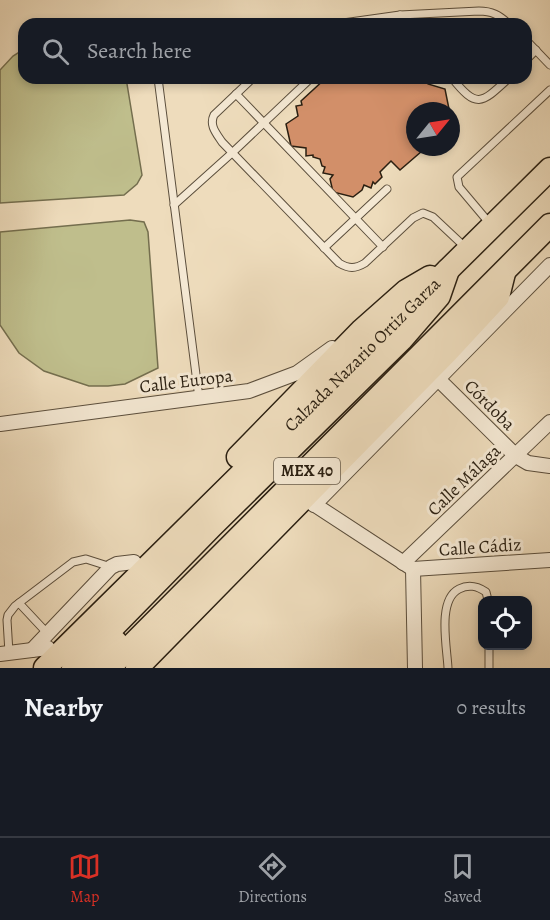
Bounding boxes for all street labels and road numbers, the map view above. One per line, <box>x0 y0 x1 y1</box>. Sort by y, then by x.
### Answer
street label: Calzada Nazario Ortiz Garza <box>279 272 446 437</box>
street label: Calle Europa <box>138 363 235 399</box>
street label: Córdoba <box>459 374 521 436</box>
street label: Calle Málaga <box>422 438 506 521</box>
road number: MEX 40 <box>274 458 340 484</box>
street label: Calle Cádiz <box>438 532 522 562</box>

